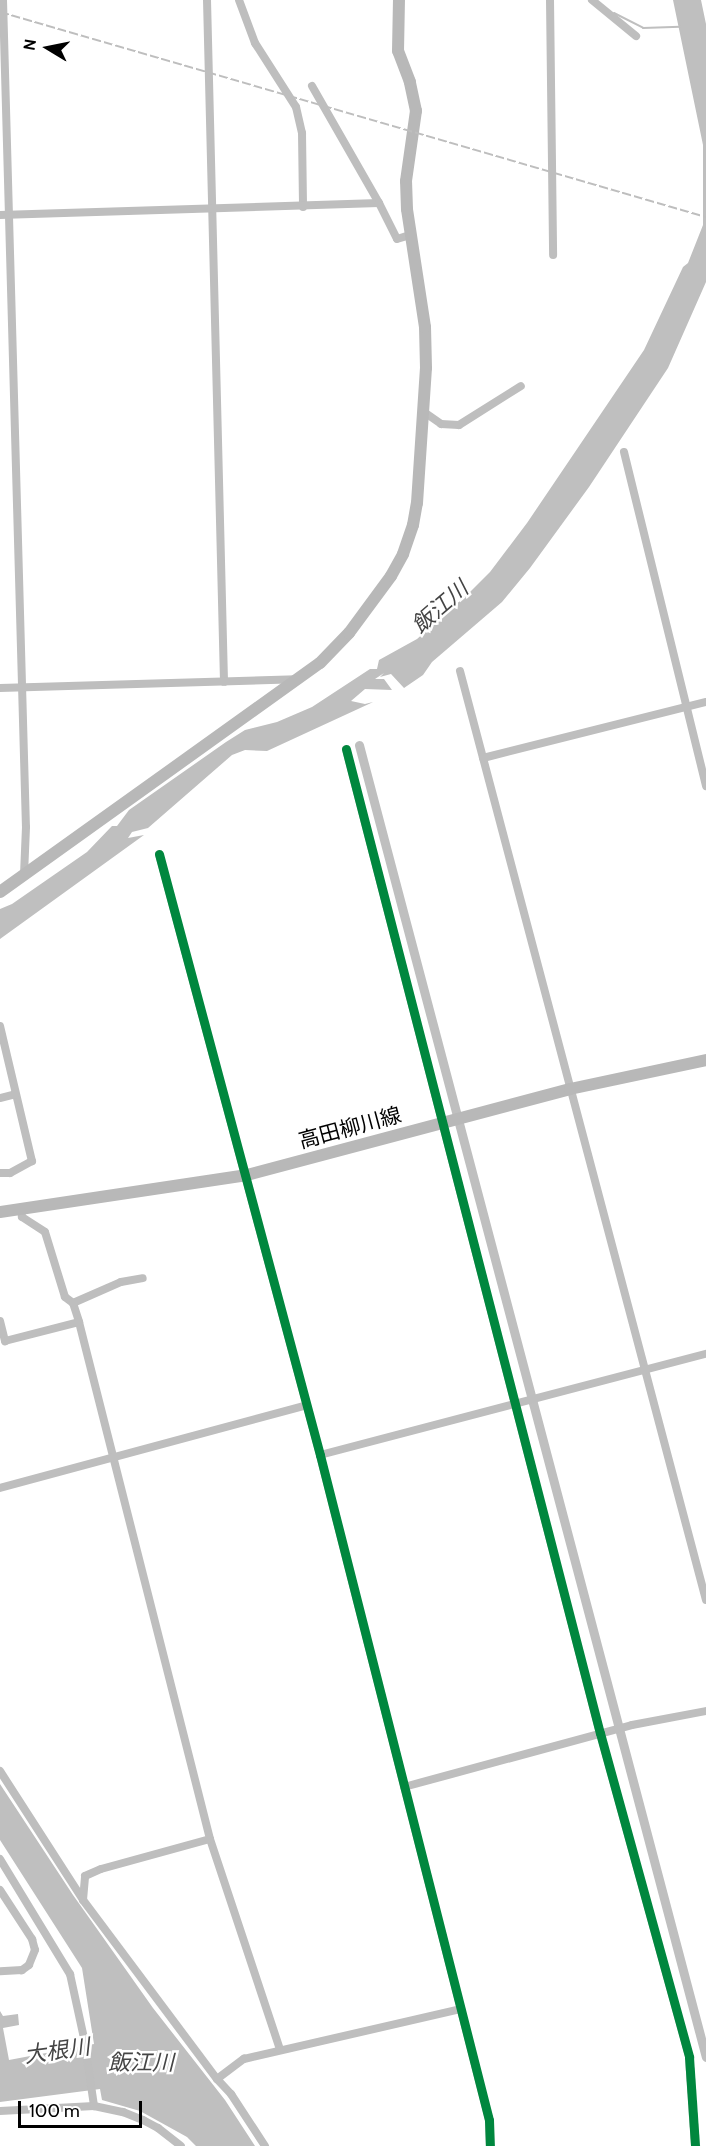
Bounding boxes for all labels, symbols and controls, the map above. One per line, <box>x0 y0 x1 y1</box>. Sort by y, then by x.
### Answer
north arrow <box>18 18 78 78</box>
text: N <box>19 38 40 52</box>
water label: 飯江川 <box>406 575 474 639</box>
street label: 高田柳川線 <box>296 1102 404 1154</box>
water label: 大根川 <box>22 2033 92 2069</box>
water label: 飯江川 <box>108 2050 174 2076</box>
scale bar <box>21 2089 146 2127</box>
text: 100 m <box>29 2100 80 2122</box>

